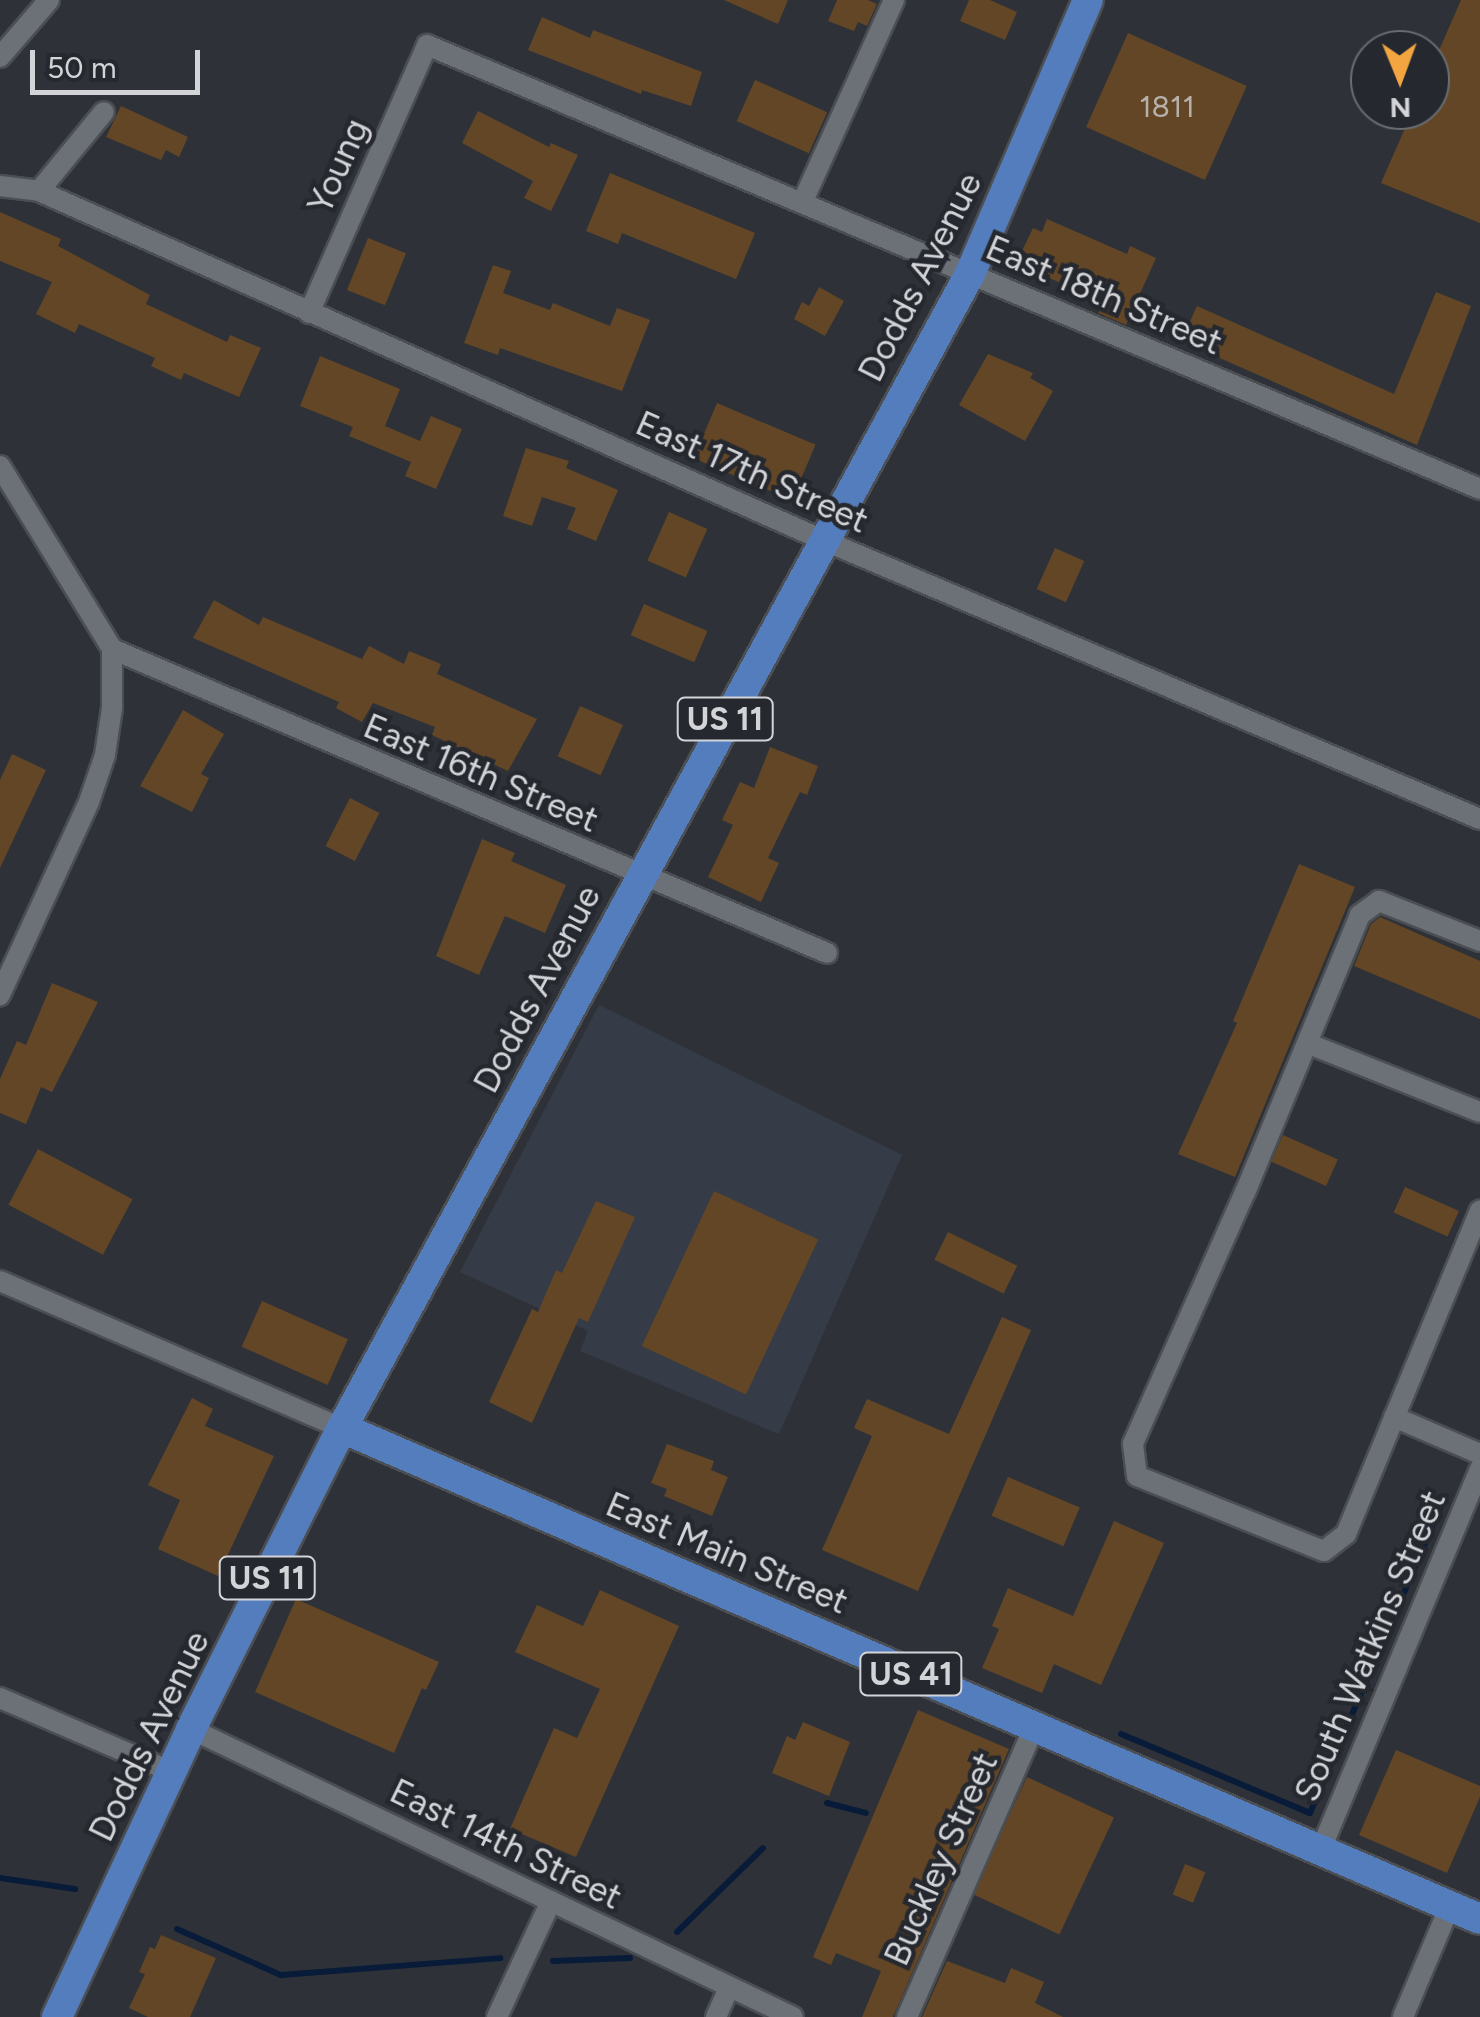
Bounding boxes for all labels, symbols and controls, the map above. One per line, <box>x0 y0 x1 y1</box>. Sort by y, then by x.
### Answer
scale bar <box>35 30 205 92</box>
north arrow <box>1350 30 1450 130</box>
text: 50 m <box>47 49 116 86</box>
house number: 1811 <box>1139 89 1195 125</box>
text: N <box>1389 91 1412 125</box>
street label: Young <box>299 112 377 220</box>
street label: Dodds Avenue <box>849 166 991 388</box>
street label: East 18th Street <box>980 226 1228 364</box>
street label: East 17th Street <box>630 402 874 542</box>
road number: US 11 <box>675 692 775 746</box>
street label: East 16th Street <box>358 705 604 841</box>
street label: Dodds Avenue <box>465 878 609 1100</box>
street label: East Main Street <box>600 1483 854 1623</box>
street label: South Watkins Street <box>1286 1484 1454 1808</box>
road number: US 11 <box>217 1551 317 1605</box>
street label: Dodds Avenue <box>80 1624 218 1848</box>
road number: US 41 <box>858 1647 964 1701</box>
street label: Buckley Street <box>875 1746 1007 1972</box>
street label: East 14th Street <box>383 1770 629 1918</box>

